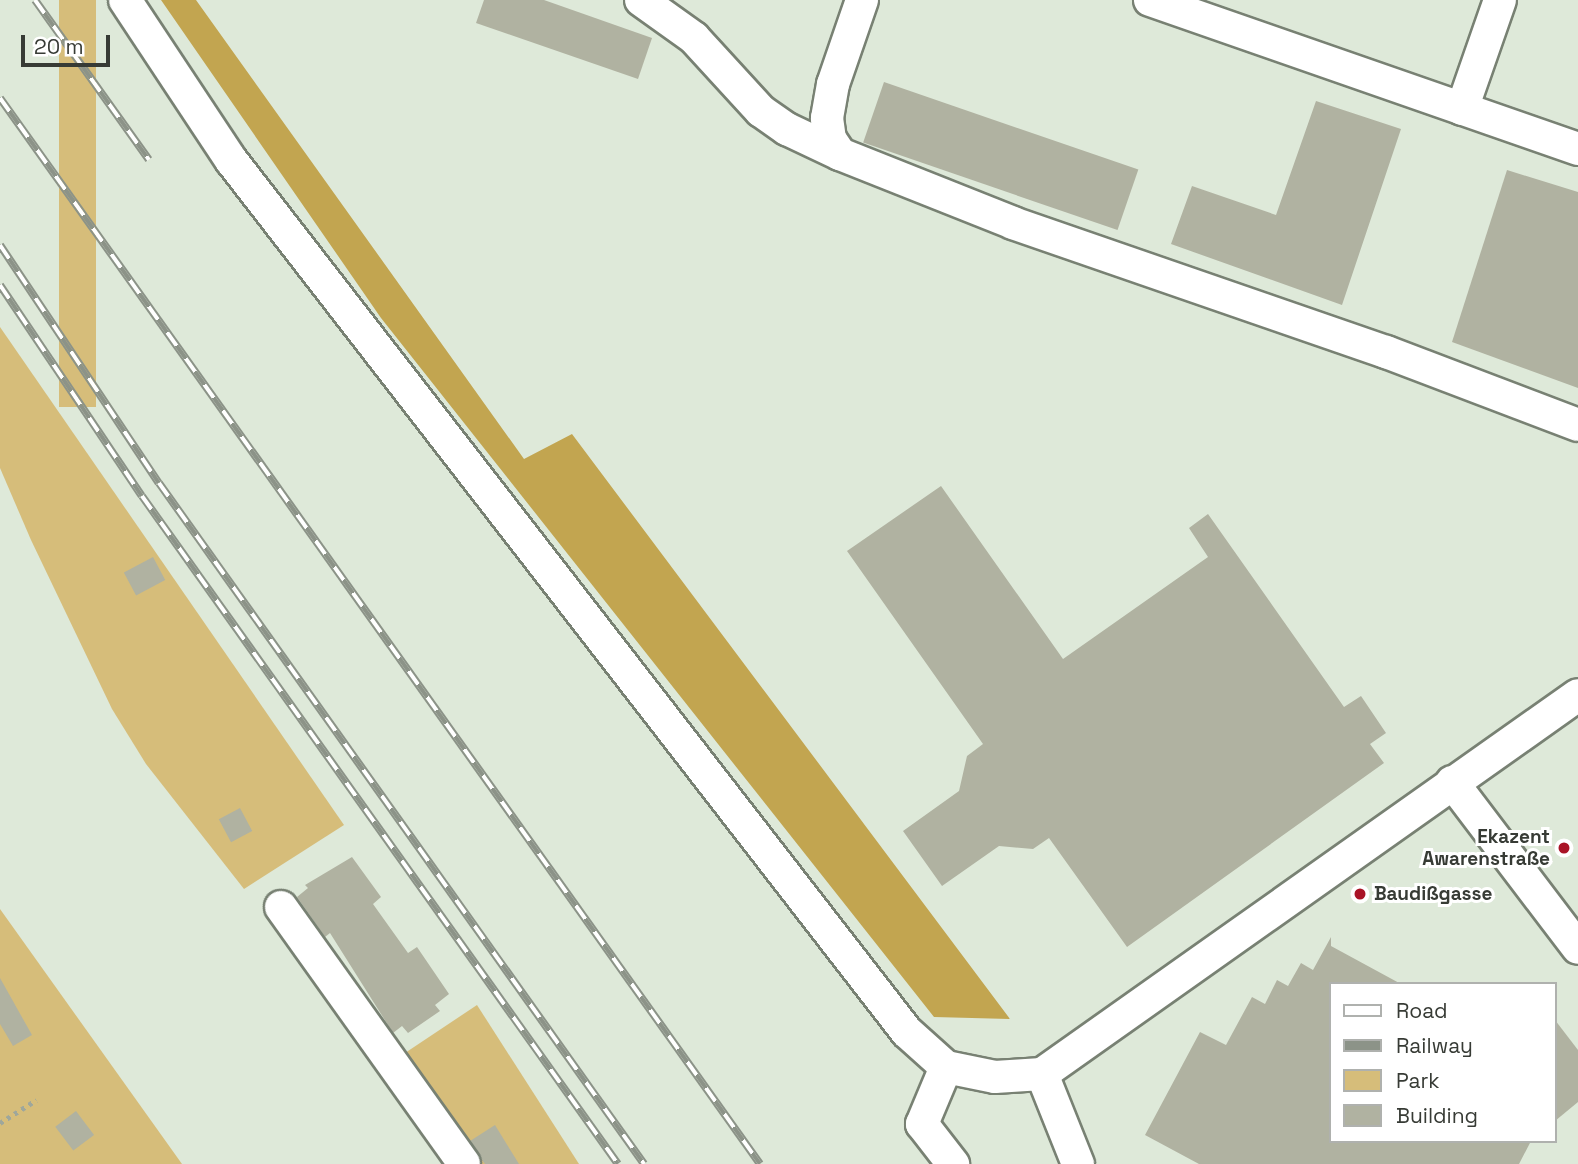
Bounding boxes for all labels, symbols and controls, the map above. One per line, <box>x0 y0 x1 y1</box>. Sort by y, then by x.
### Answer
scale bar <box>24 21 114 65</box>
text: 20 m <box>34 33 84 60</box>
place label: Ekazent Awarenstraße <box>1422 826 1550 870</box>
marker: Ekazent Awarenstraße <box>1556 840 1572 856</box>
place label: Baudißgasse <box>1374 883 1492 905</box>
marker: Baudißgasse <box>1352 886 1368 902</box>
legend <box>1330 982 1557 1143</box>
text: Road <box>1396 997 1448 1024</box>
text: Railway <box>1396 1032 1473 1059</box>
text: Park <box>1396 1067 1440 1094</box>
text: Building <box>1396 1102 1478 1129</box>

